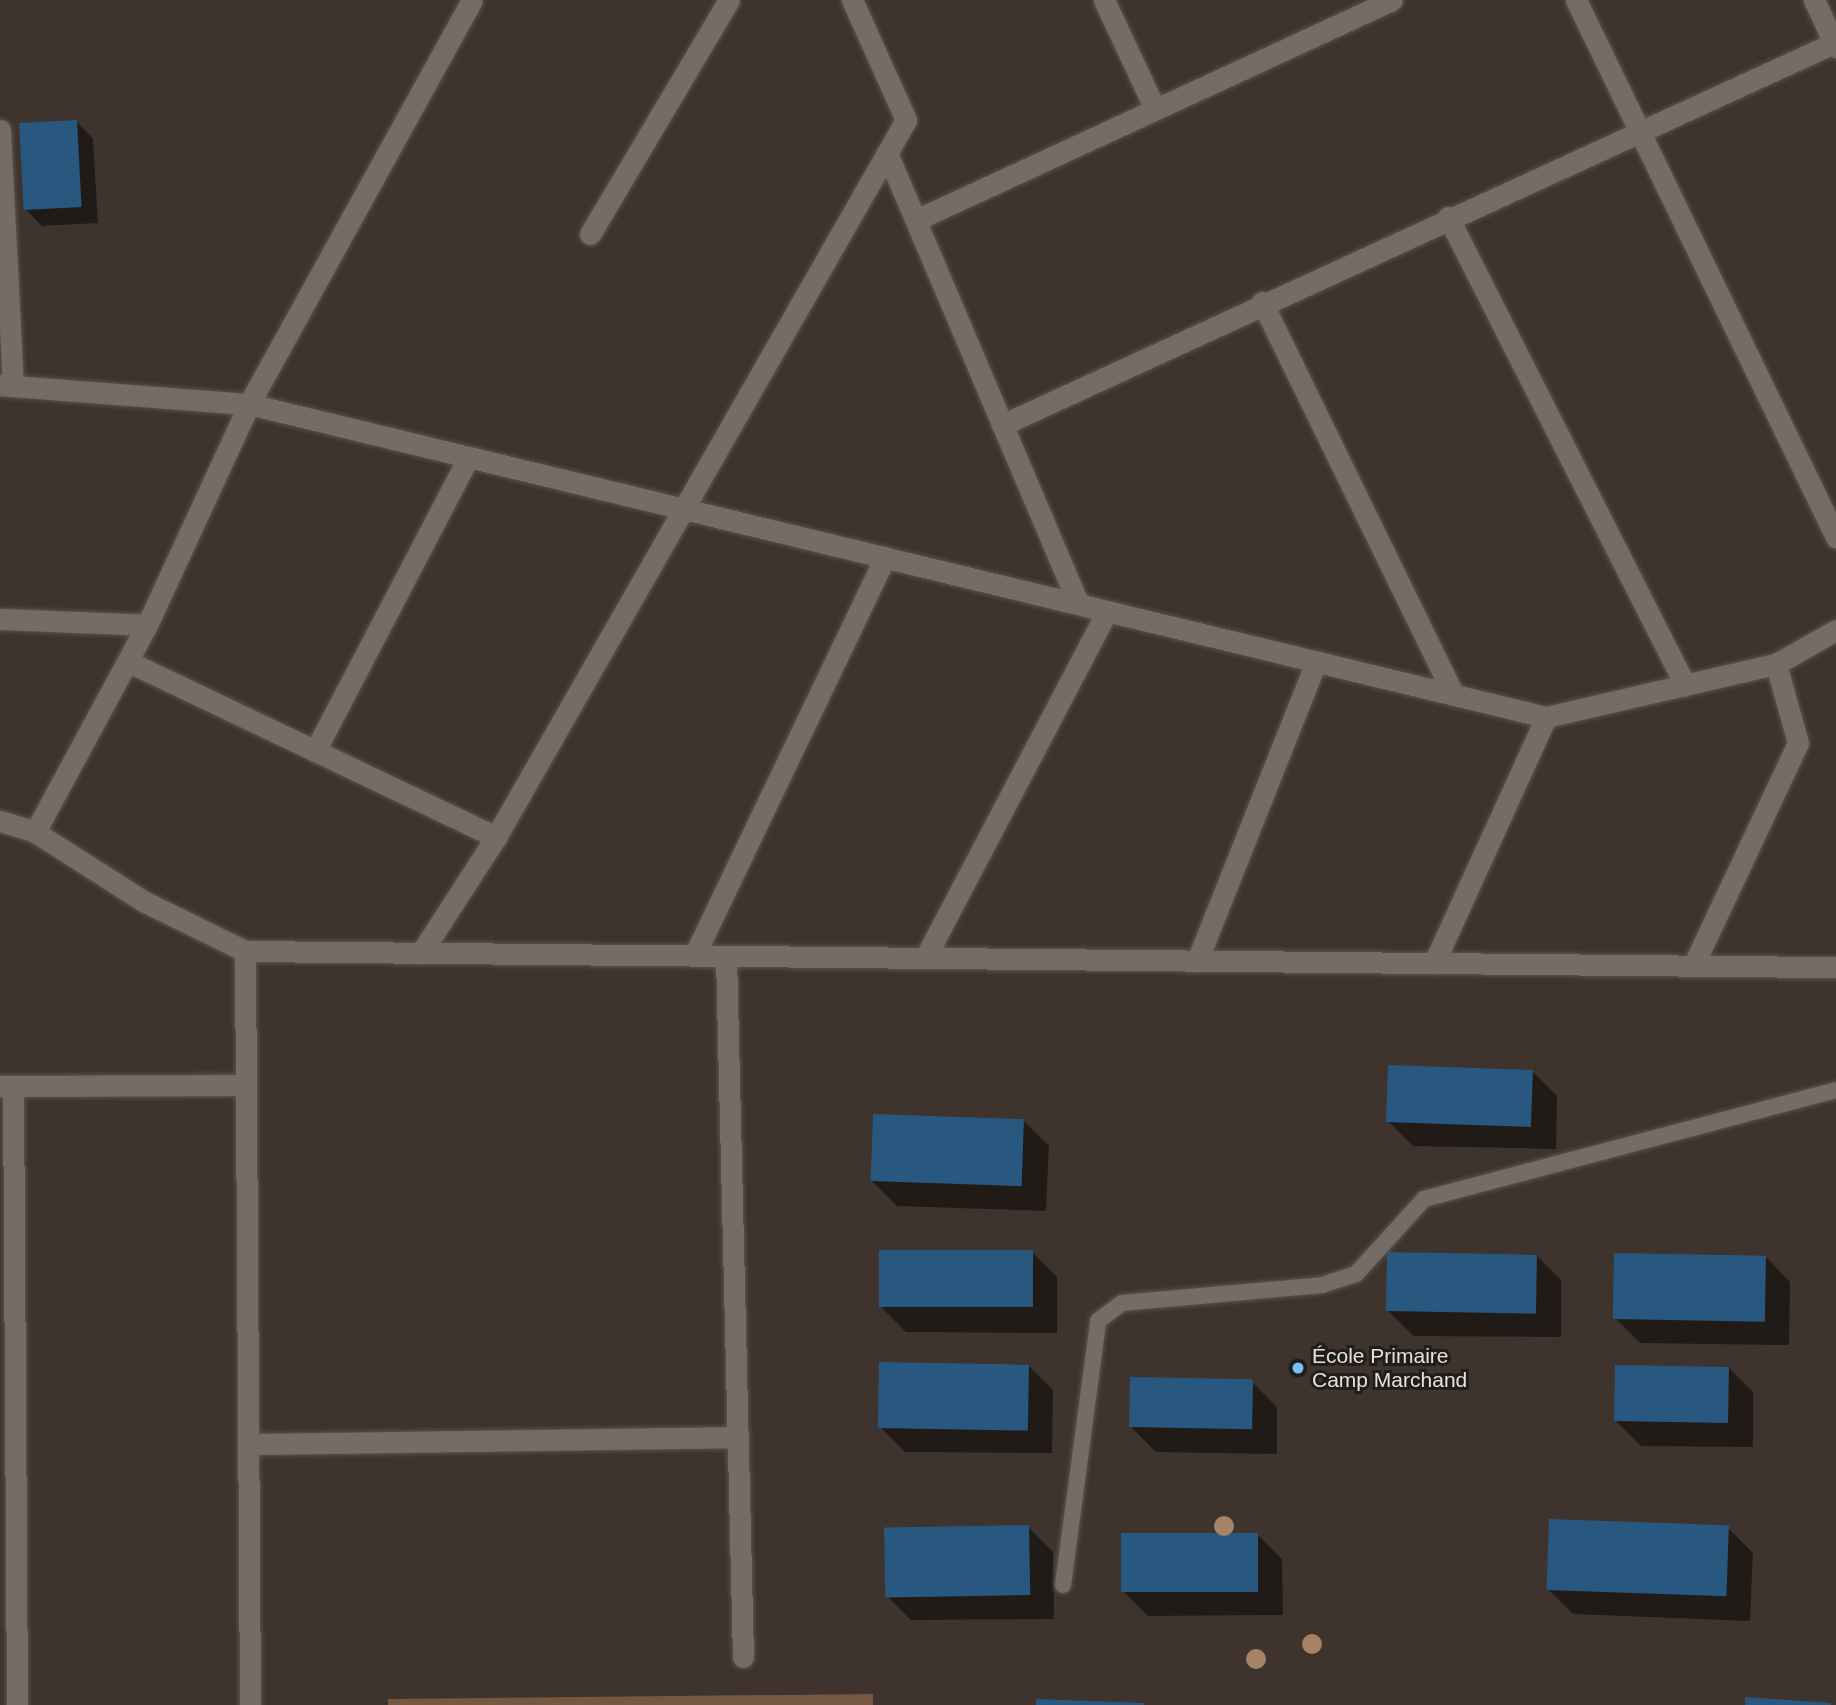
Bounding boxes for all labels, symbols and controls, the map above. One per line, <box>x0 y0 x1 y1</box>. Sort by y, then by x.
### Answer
place label: École Primaire Camp Marchand <box>1312 1343 1467 1393</box>
marker: École Primaire Camp Marchand <box>1290 1360 1306 1376</box>

